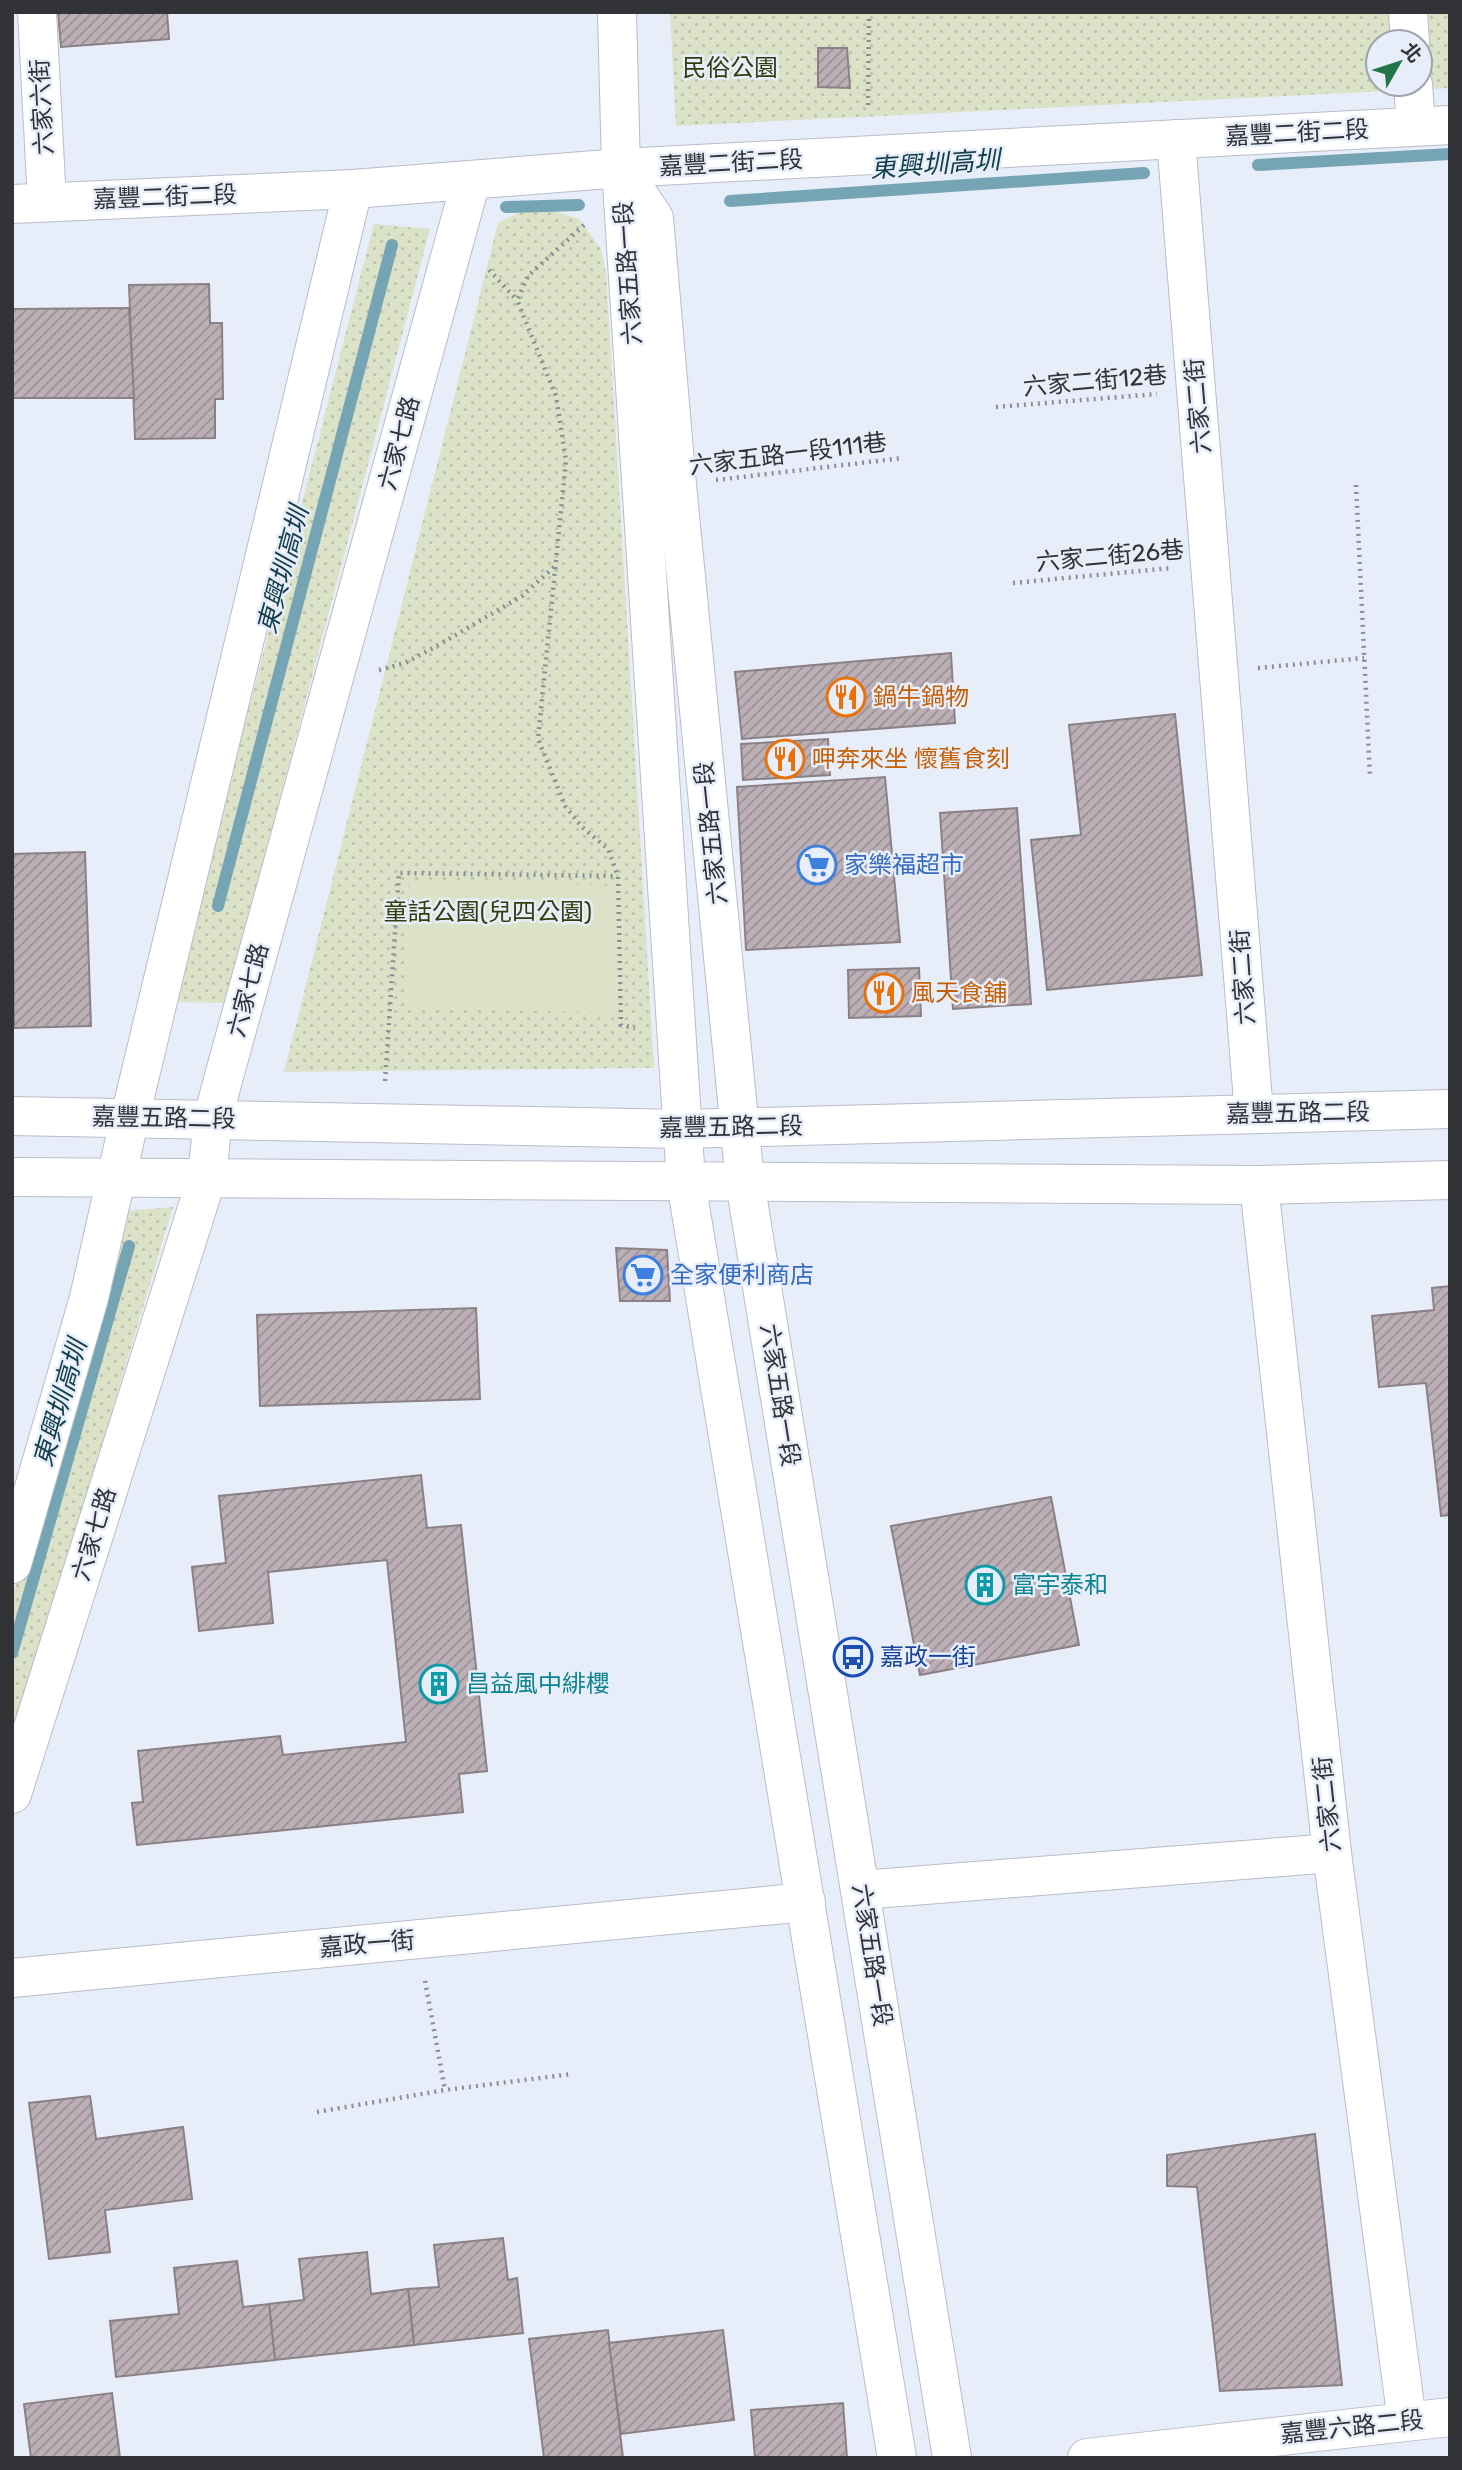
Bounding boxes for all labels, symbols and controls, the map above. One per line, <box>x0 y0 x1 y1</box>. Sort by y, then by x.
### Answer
north arrow <box>1364 28 1434 98</box>
text: 北 <box>1397 38 1427 67</box>
park label: 民俗公園 <box>682 54 778 82</box>
street label: 六家六街 <box>26 58 58 156</box>
street label: 嘉豐二街二段 <box>1224 115 1370 151</box>
water label: 東興圳高圳 <box>869 144 1005 184</box>
street label: 嘉豐二街二段 <box>658 145 804 181</box>
street label: 嘉豐二街二段 <box>93 180 237 214</box>
street label: 六家五路一段 <box>609 200 647 346</box>
street label: 六家二街 <box>1180 357 1216 455</box>
street label: 六家二街12巷 <box>1022 361 1168 401</box>
street label: 六家七路 <box>373 393 425 493</box>
street label: 六家五路一段111巷 <box>688 428 888 480</box>
water label: 東興圳高圳 <box>252 499 316 637</box>
street label: 六家二街26巷 <box>1035 536 1185 576</box>
restaurant icon: 鍋牛鍋物 <box>825 676 867 718</box>
place label: 鍋牛鍋物 <box>873 683 969 711</box>
restaurant icon: 呷奔來坐 懷舊食刻 <box>764 738 806 780</box>
place label: 呷奔來坐 懷舊食刻 <box>812 745 1010 773</box>
street label: 六家五路一段 <box>690 760 732 906</box>
supermarket icon: 家樂福超市 <box>796 844 838 886</box>
place label: 家樂福超市 <box>844 851 964 879</box>
park label: 童話公園(兒四公園) <box>384 898 592 926</box>
street label: 六家二街 <box>1226 928 1260 1026</box>
street label: 六家七路 <box>222 940 274 1040</box>
restaurant icon: 風天食舖 <box>863 972 905 1014</box>
place label: 風天食舖 <box>911 979 1007 1007</box>
street label: 嘉豐五路二段 <box>1226 1098 1370 1128</box>
street label: 嘉豐五路二段 <box>92 1103 236 1133</box>
street label: 嘉豐五路二段 <box>659 1112 803 1142</box>
supermarket icon: 全家便利商店 <box>622 1254 664 1296</box>
place label: 全家便利商店 <box>670 1261 814 1289</box>
street label: 六家五路一段 <box>755 1322 805 1468</box>
water label: 東興圳高圳 <box>28 1333 94 1470</box>
street label: 六家七路 <box>67 1484 121 1584</box>
building icon: 富宇泰和 <box>964 1564 1006 1606</box>
place label: 富宇泰和 <box>1012 1571 1108 1599</box>
bus stop icon: 嘉政一街 <box>832 1636 874 1678</box>
place label: 嘉政一街 <box>880 1643 976 1671</box>
building icon: 昌益風中緋櫻 <box>418 1663 460 1705</box>
place label: 昌益風中緋櫻 <box>466 1670 610 1698</box>
street label: 六家二街 <box>1308 1755 1346 1853</box>
street label: 六家五路一段 <box>847 1882 897 2028</box>
street label: 嘉政一街 <box>318 1926 416 1962</box>
street label: 嘉豐六路二段 <box>1279 2406 1425 2448</box>

